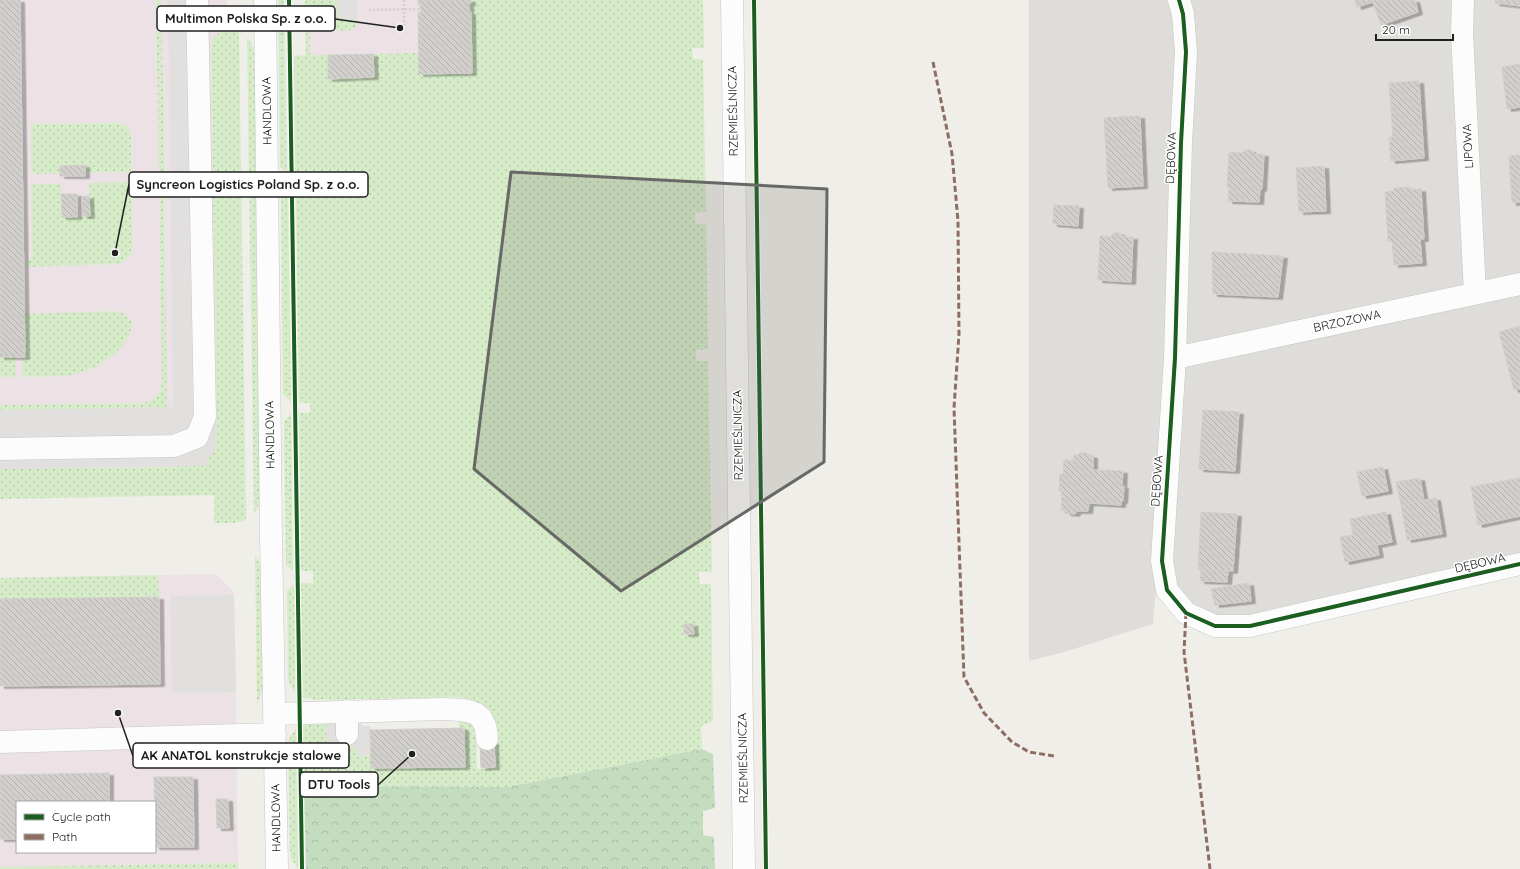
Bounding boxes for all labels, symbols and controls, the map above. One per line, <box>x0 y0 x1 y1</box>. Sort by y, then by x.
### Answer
callout: Multimon Polska Sp. z o.o. <box>157 6 335 31</box>
text: Multimon Polska Sp. z o.o. <box>165 10 327 26</box>
scale bar <box>1376 16 1453 42</box>
text: 20 m <box>1382 22 1410 37</box>
street label: RZEMIEŚLNICZA <box>724 65 741 156</box>
street label: HANDLOWA <box>258 77 275 145</box>
street label: LIPOWA <box>1459 123 1476 169</box>
street label: DĘBOWA <box>1162 132 1179 184</box>
callout: Syncreon Logistics Poland Sp. z o.o. <box>129 172 368 197</box>
text: Syncreon Logistics Poland Sp. z o.o. <box>136 176 360 192</box>
street label: BRZOZOWA <box>1312 306 1382 335</box>
street label: RZEMIEŚLNICZA <box>729 389 746 480</box>
street label: HANDLOWA <box>261 401 278 469</box>
street label: DĘBOWA <box>1147 454 1166 507</box>
street label: DĘBOWA <box>1453 549 1507 576</box>
street label: RZEMIEŚLNICZA <box>734 712 751 803</box>
callout: AK ANATOL konstrukcje stalowe <box>133 743 349 768</box>
text: AK ANATOL konstrukcje stalowe <box>141 747 341 763</box>
callout: DTU Tools <box>300 772 378 797</box>
text: DTU Tools <box>308 776 370 792</box>
street label: HANDLOWA <box>267 784 284 852</box>
legend <box>16 801 156 853</box>
text: Cycle path <box>52 809 111 824</box>
text: Path <box>52 829 77 844</box>

